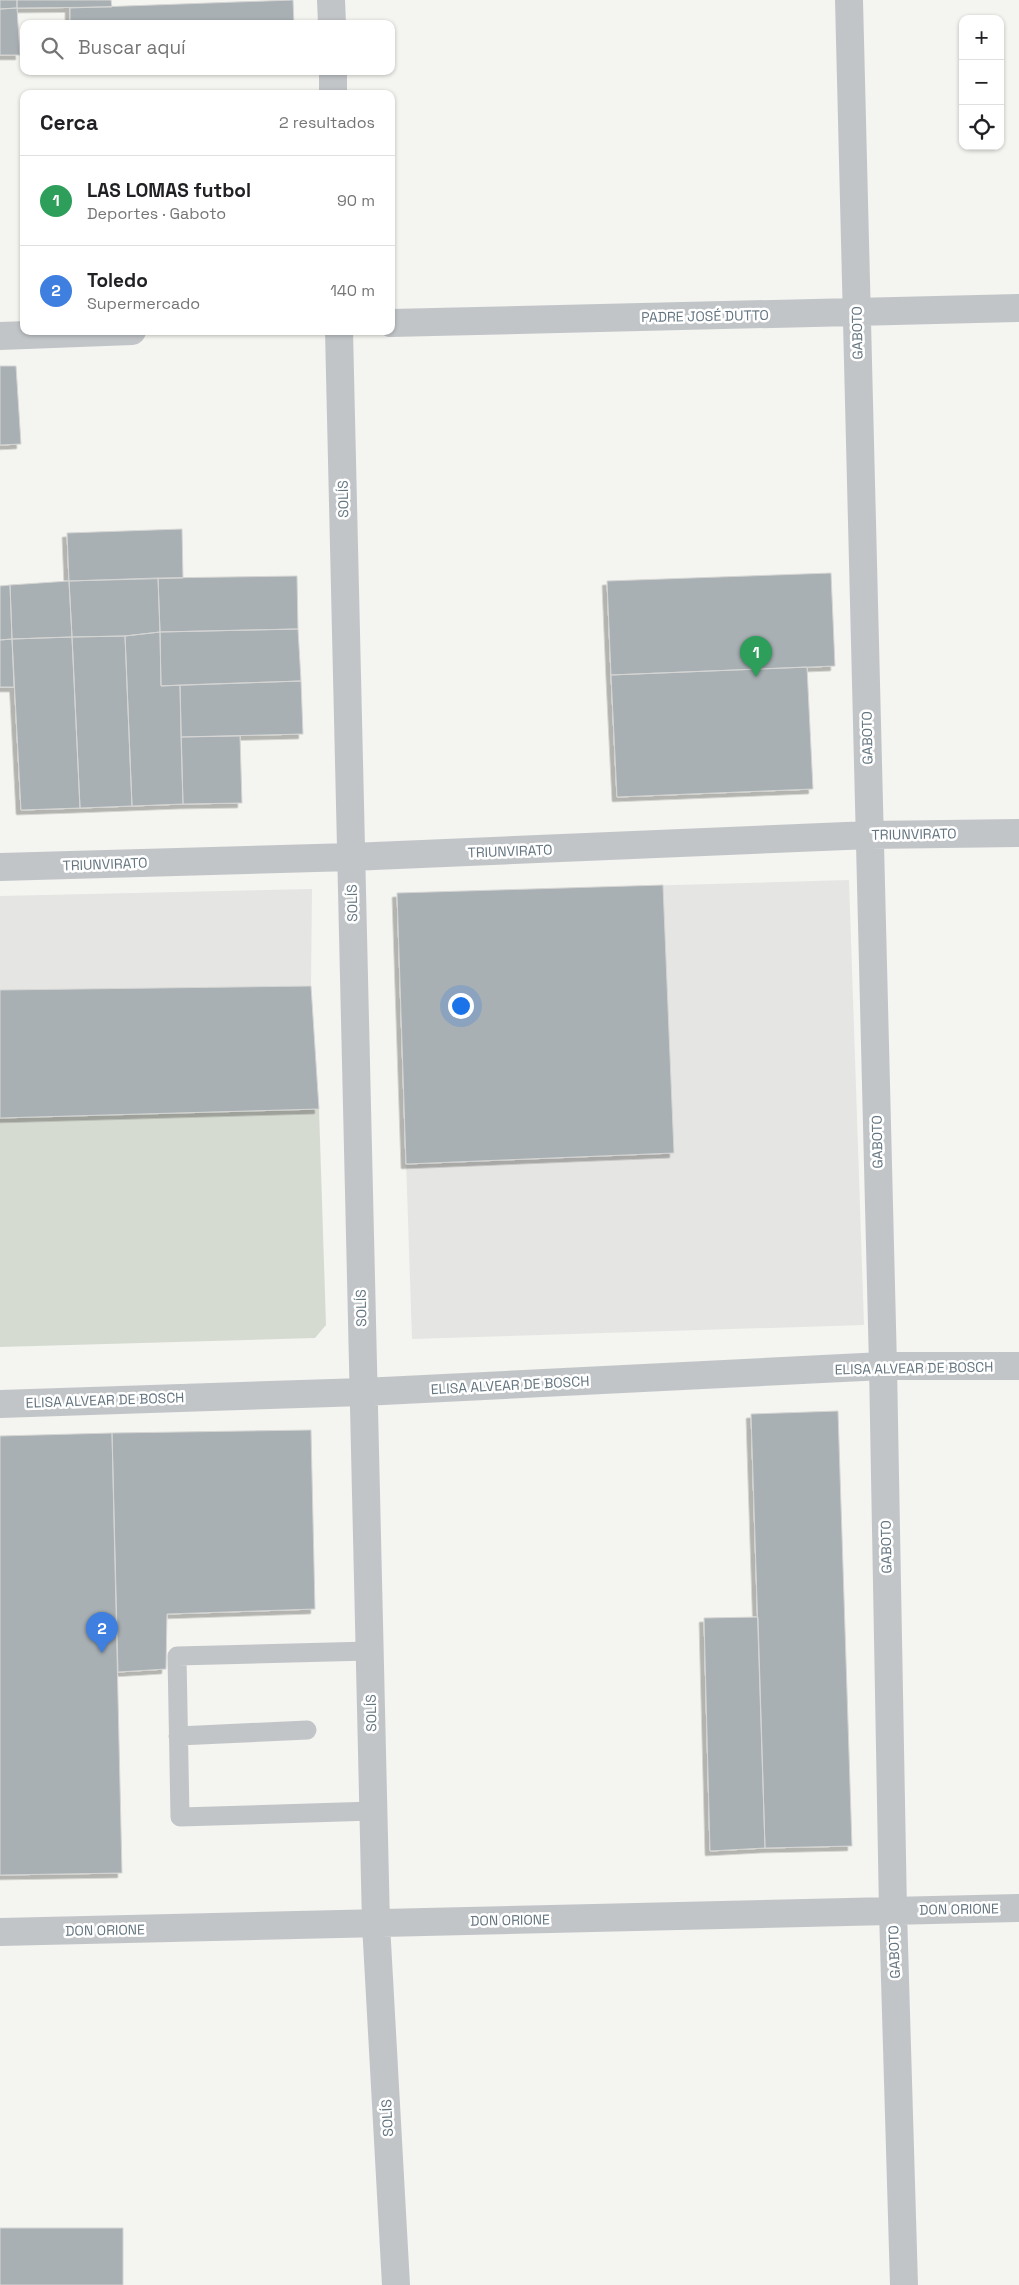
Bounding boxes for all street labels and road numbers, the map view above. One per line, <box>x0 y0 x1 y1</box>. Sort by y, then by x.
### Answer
street label: PADRE JOSÉ DUTTO <box>641 306 769 326</box>
street label: GABOTO <box>848 306 866 360</box>
street label: SOLÍS <box>334 480 352 518</box>
street label: GABOTO <box>858 711 876 765</box>
street label: TRIUNVIRATO <box>871 824 957 844</box>
street label: TRIUNVIRATO <box>467 841 553 861</box>
street label: TRIUNVIRATO <box>62 854 148 874</box>
street label: SOLÍS <box>343 884 361 922</box>
street label: GABOTO <box>868 1115 886 1169</box>
street label: SOLÍS <box>352 1289 370 1327</box>
street label: ELISA ALVEAR DE BOSCH <box>834 1358 994 1378</box>
street label: ELISA ALVEAR DE BOSCH <box>430 1372 590 1398</box>
street label: ELISA ALVEAR DE BOSCH <box>25 1388 185 1412</box>
street label: GABOTO <box>877 1520 895 1574</box>
street label: SOLÍS <box>362 1694 380 1732</box>
street label: DON ORIONE <box>919 1899 999 1919</box>
street label: DON ORIONE <box>470 1910 550 1930</box>
street label: DON ORIONE <box>65 1920 145 1940</box>
street label: GABOTO <box>884 1925 904 1979</box>
street label: SOLÍS <box>377 2099 397 2137</box>

